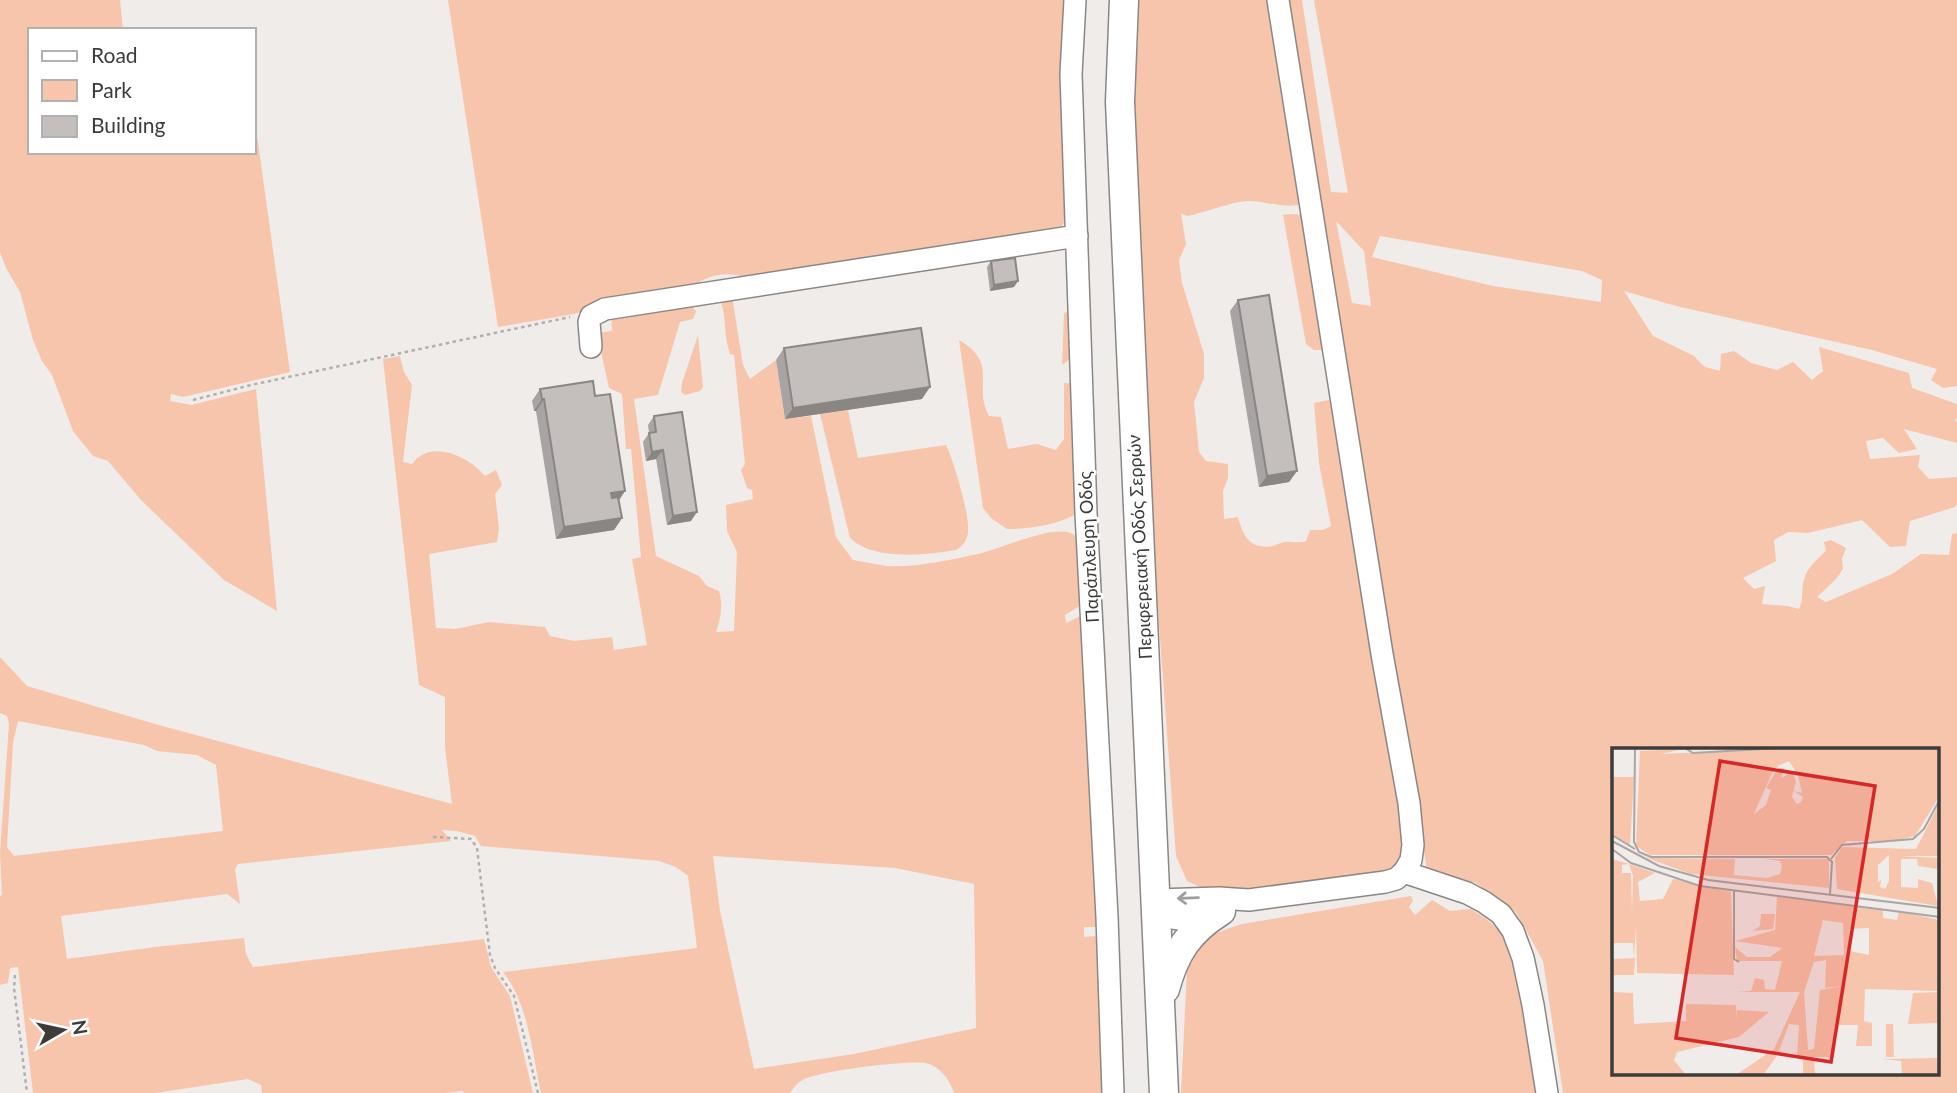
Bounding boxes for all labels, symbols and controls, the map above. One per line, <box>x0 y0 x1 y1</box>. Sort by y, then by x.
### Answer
legend <box>28 28 256 154</box>
text: Road <box>91 42 138 67</box>
text: Park <box>91 77 132 102</box>
text: Building <box>91 112 166 137</box>
street label: Περιφερειακή Οδός Σερρών <box>1122 434 1156 660</box>
street label: Παράπλευρη Οδός <box>1073 470 1103 623</box>
inset map <box>1612 748 1940 1076</box>
one-way arrow <box>1177 892 1200 905</box>
north arrow <box>28 995 98 1065</box>
text: N <box>68 1018 93 1036</box>

